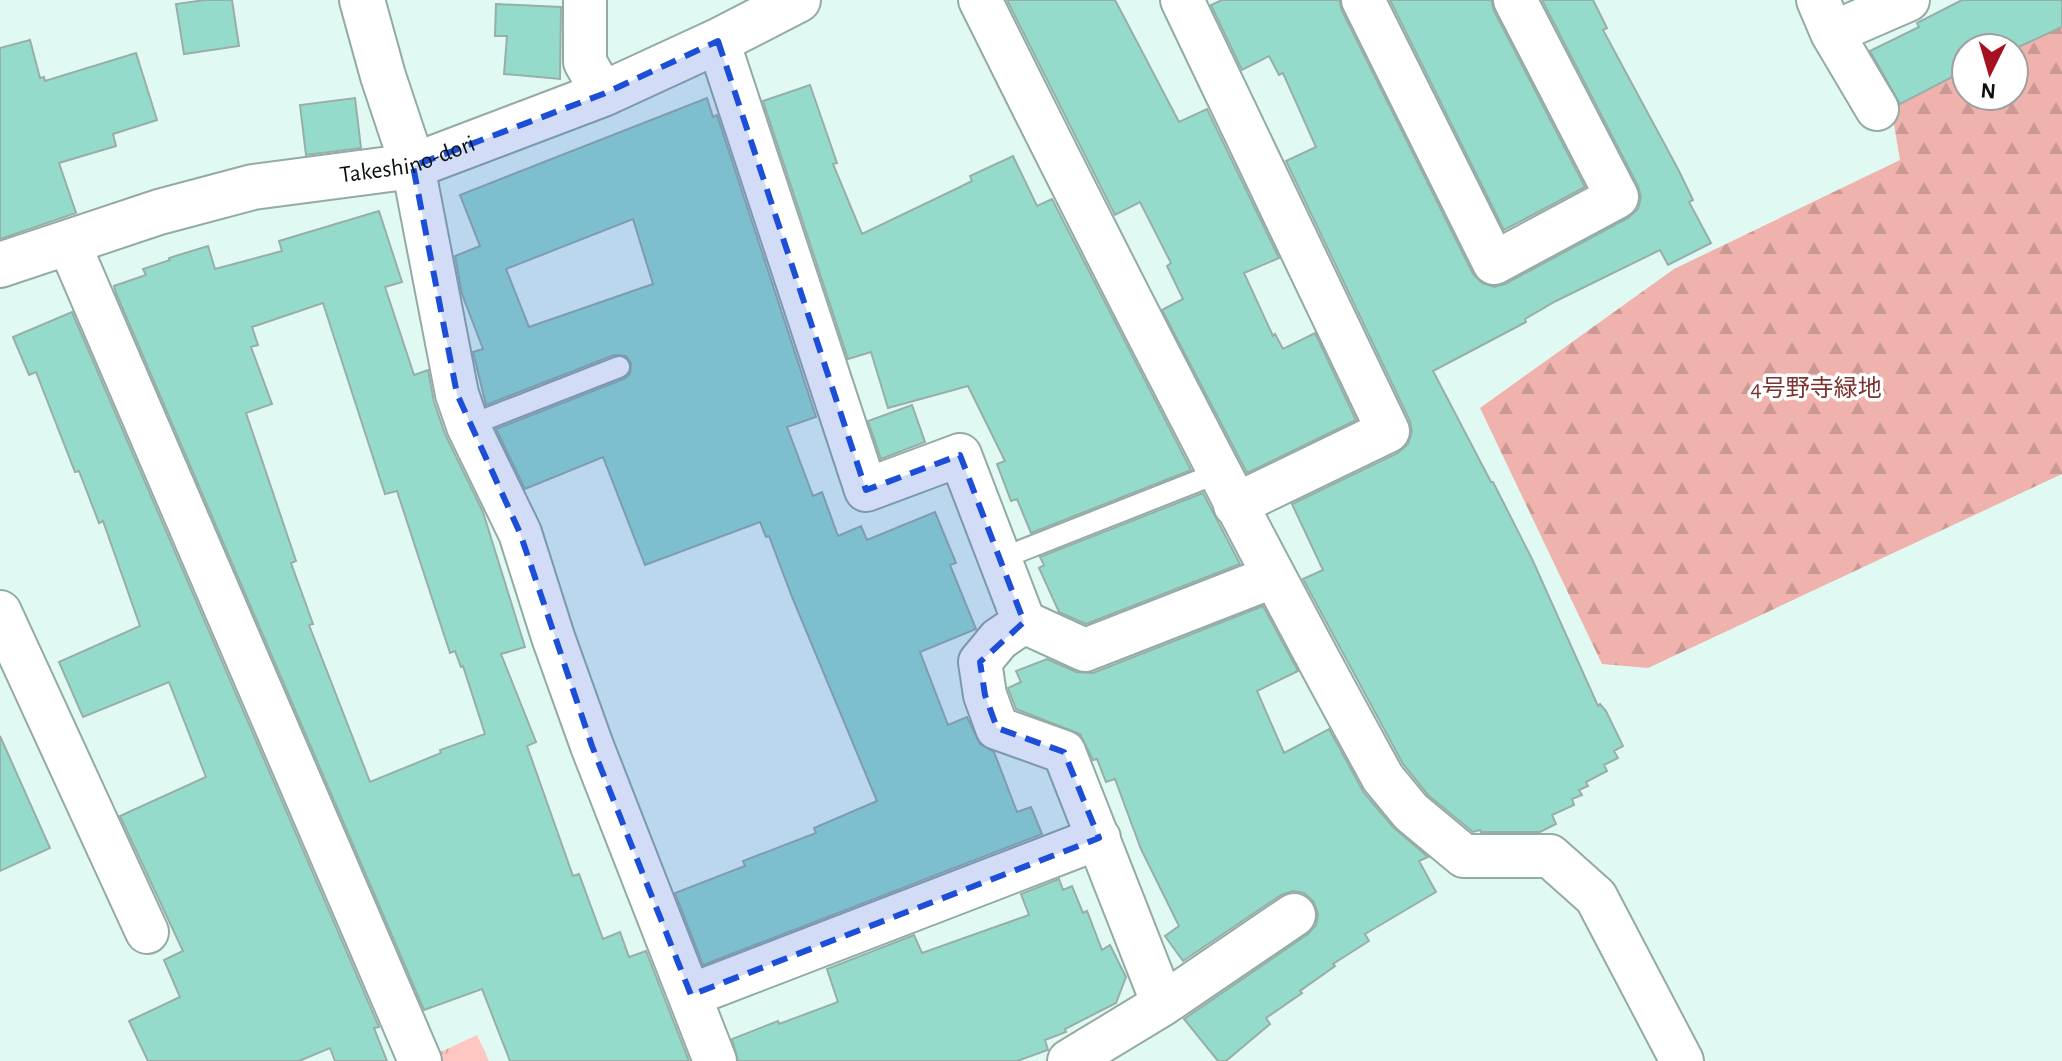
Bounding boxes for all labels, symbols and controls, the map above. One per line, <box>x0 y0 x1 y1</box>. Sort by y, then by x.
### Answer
north arrow <box>1950 32 2030 112</box>
text: N <box>1980 79 1997 103</box>
street label: Takeshino-dori <box>338 132 478 188</box>
park label: 4号野寺緑地 <box>1750 375 1882 401</box>

